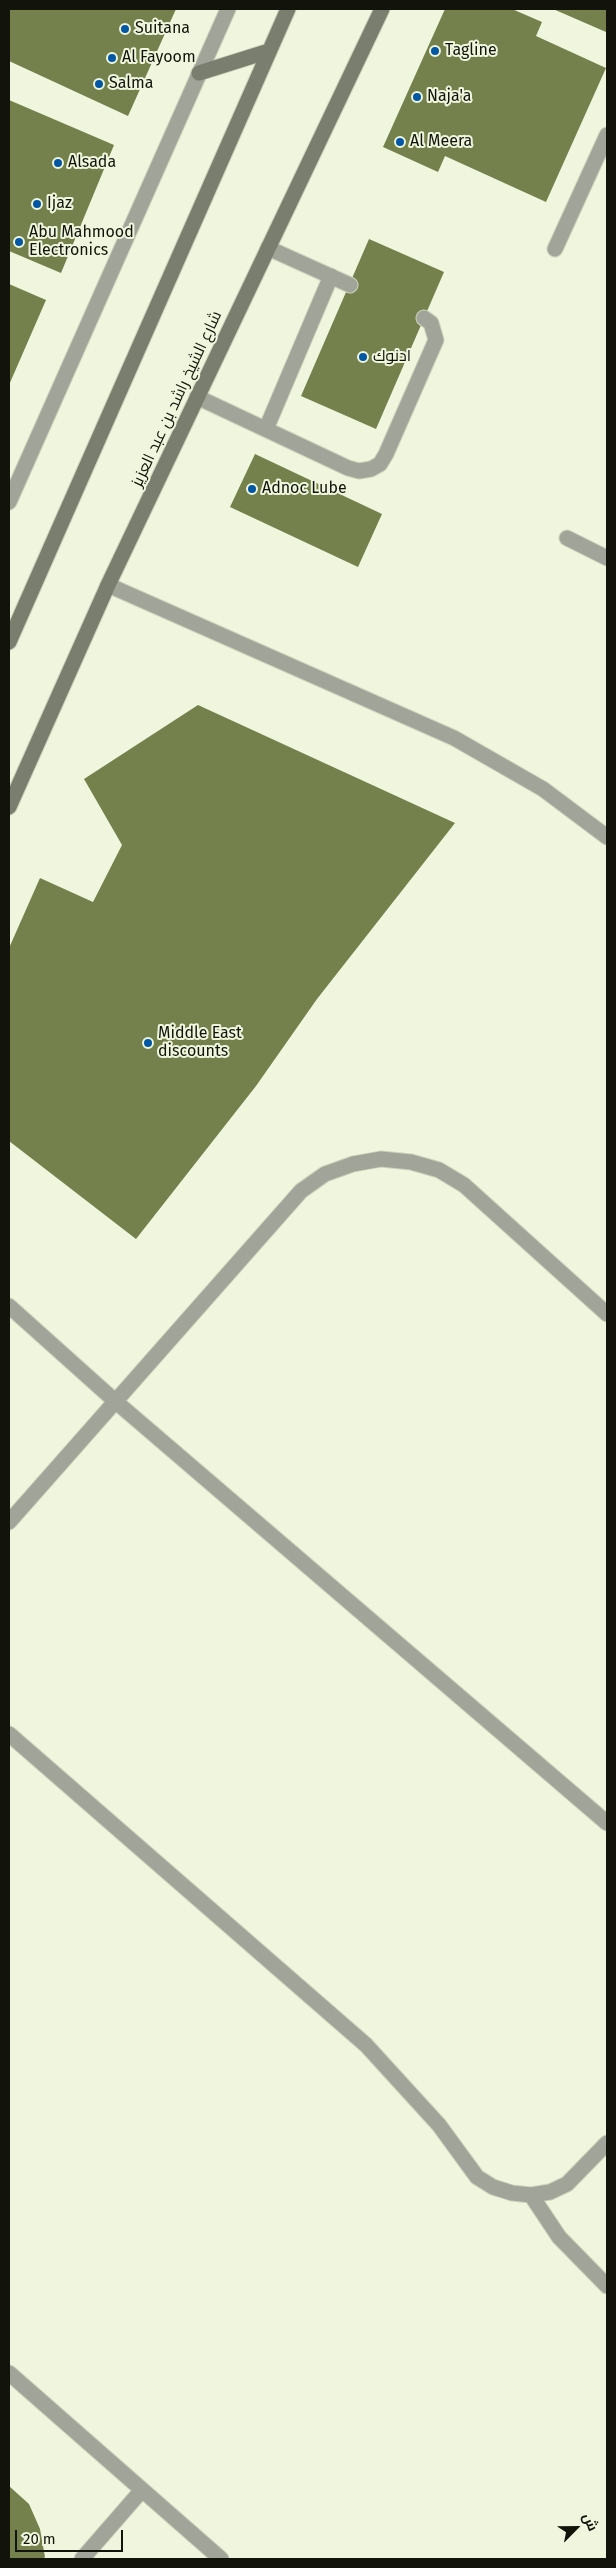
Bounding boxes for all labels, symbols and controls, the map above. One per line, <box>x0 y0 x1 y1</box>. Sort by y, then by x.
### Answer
place label: Suitana <box>135 19 190 39</box>
marker: Suitana <box>119 23 131 35</box>
place label: Tagline <box>445 41 497 61</box>
marker: Tagline <box>429 45 441 57</box>
place label: Al Fayoom <box>122 48 196 68</box>
marker: Al Fayoom <box>106 52 118 64</box>
place label: Salma <box>109 74 153 94</box>
marker: Salma <box>93 78 105 90</box>
place label: Naja'a <box>427 87 471 107</box>
marker: Naja'a <box>411 91 423 103</box>
place label: Al Meera <box>410 132 472 152</box>
marker: Al Meera <box>394 136 406 148</box>
place label: Alsada <box>68 153 116 173</box>
marker: Alsada <box>52 157 64 169</box>
place label: Ijaz <box>47 194 72 214</box>
marker: Ijaz <box>31 198 43 210</box>
place label: Abu Mahmood Electronics <box>29 223 134 261</box>
marker: Abu Mahmood Electronics <box>13 236 25 248</box>
street label: شارع الشيخ راشد بن عبد العزيز <box>128 308 226 490</box>
place label: ادنوك <box>373 347 411 367</box>
marker: ادنوك <box>357 351 369 363</box>
place label: Adnoc Lube <box>262 479 347 499</box>
marker: Adnoc Lube <box>246 483 258 495</box>
place label: Middle East discounts <box>158 1024 242 1062</box>
marker: Middle East discounts <box>142 1037 154 1049</box>
north arrow <box>551 2503 601 2553</box>
text: ش <box>579 2510 602 2534</box>
scale bar <box>18 2520 125 2552</box>
text: 20 m <box>23 2530 56 2548</box>

